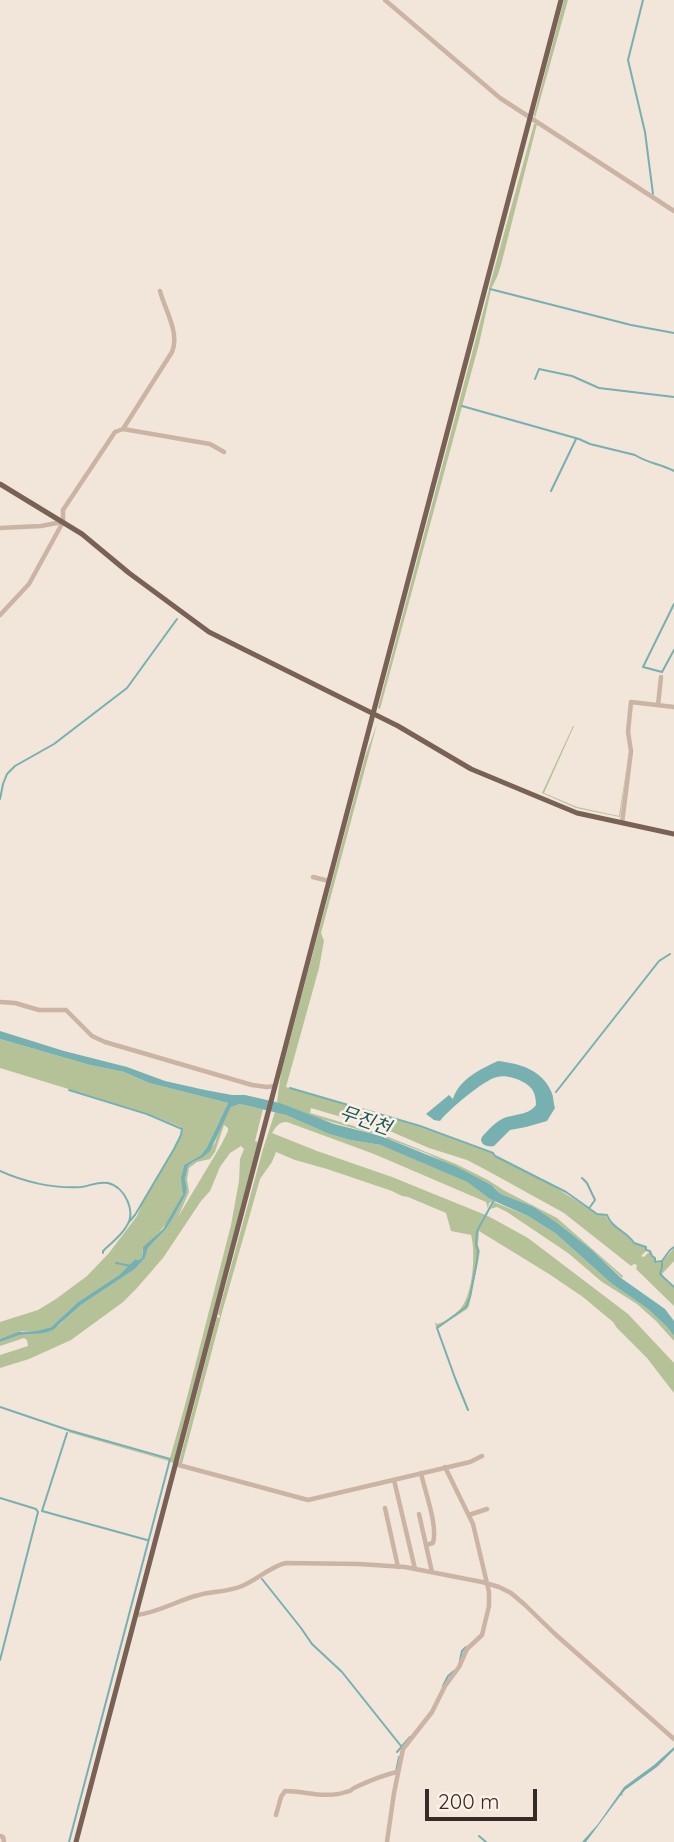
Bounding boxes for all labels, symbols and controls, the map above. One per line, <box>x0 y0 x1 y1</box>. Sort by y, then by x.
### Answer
water label: 무진천 <box>336 1102 394 1140</box>
scale bar <box>429 1776 541 1820</box>
text: 200 m <box>438 1788 500 1814</box>

